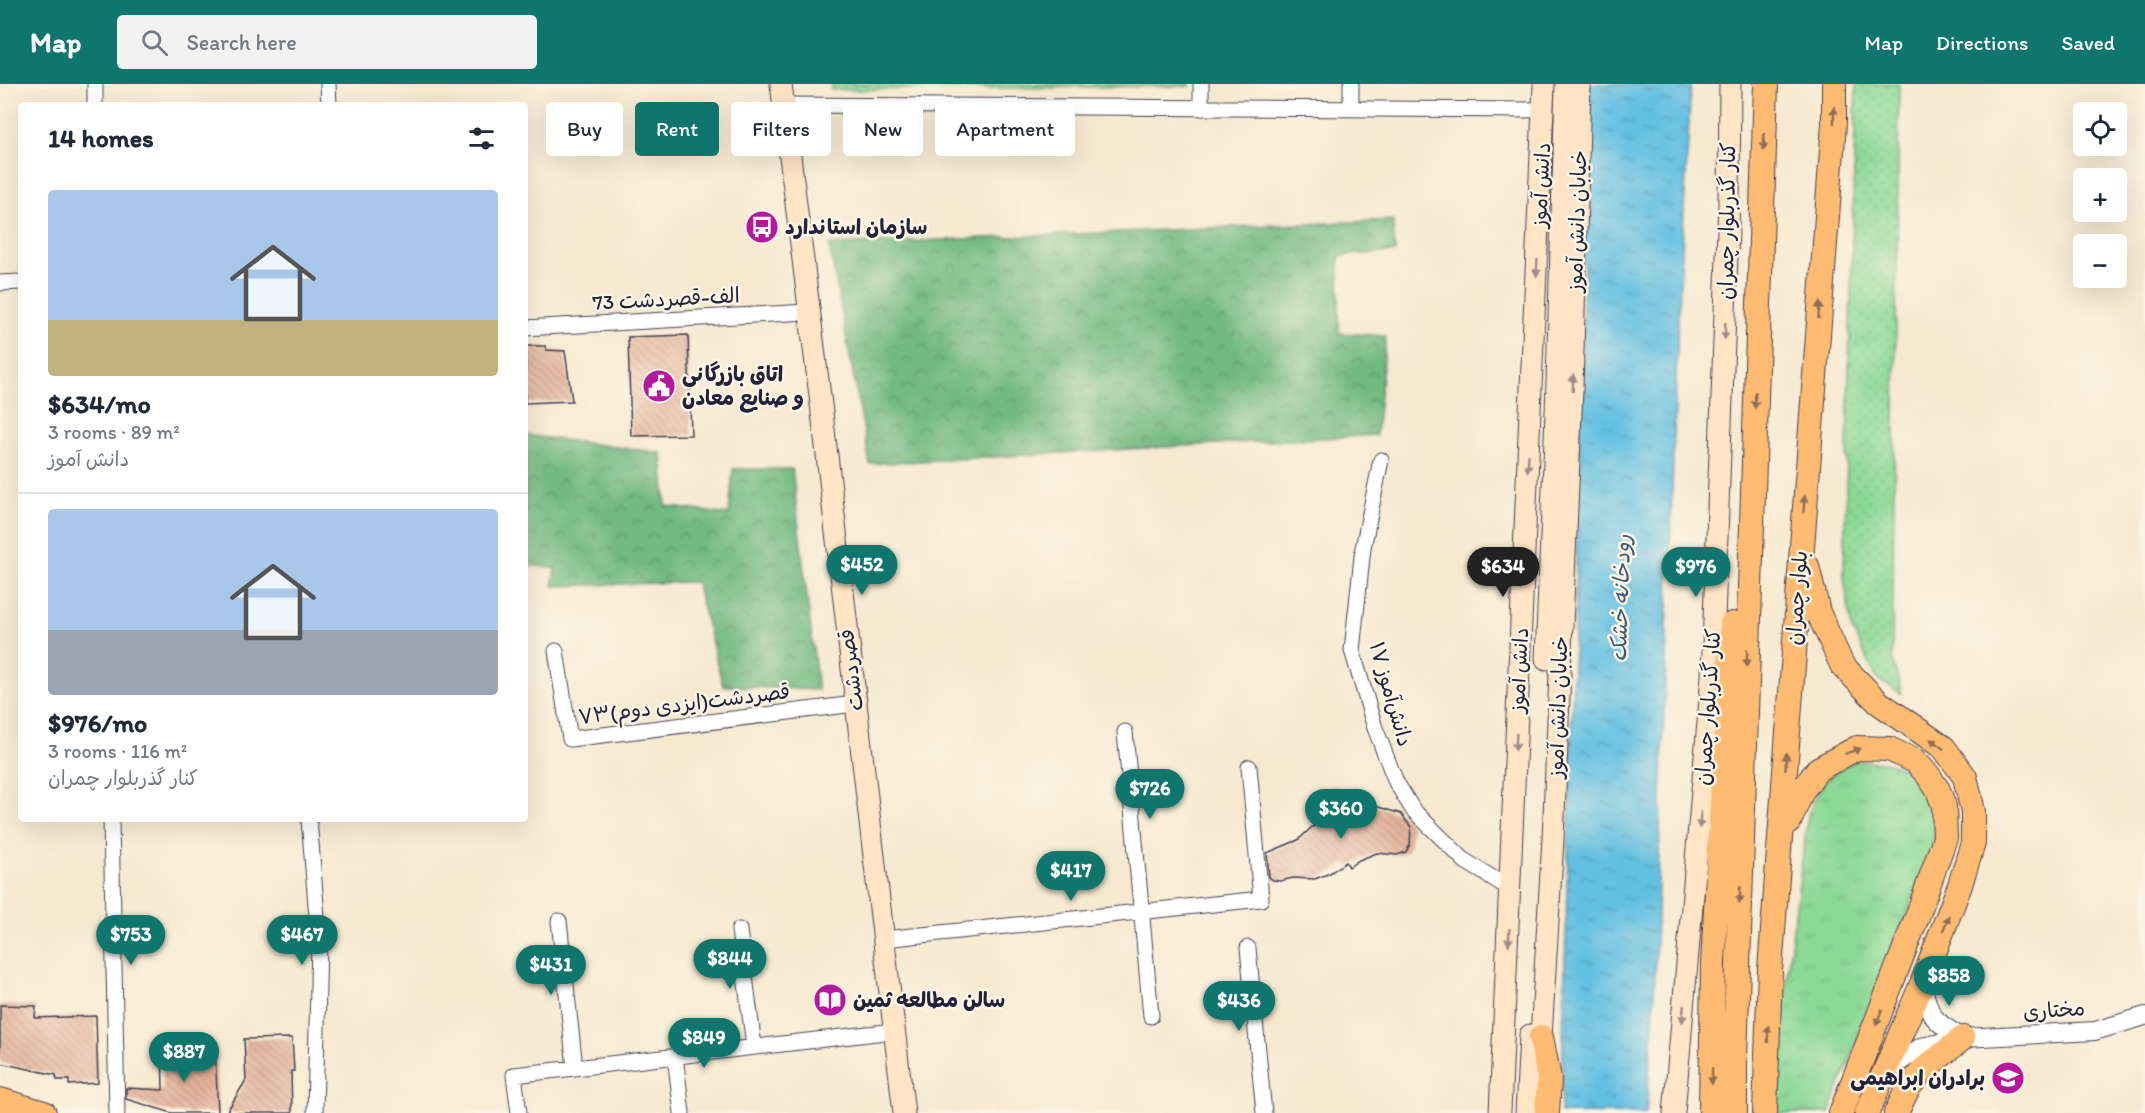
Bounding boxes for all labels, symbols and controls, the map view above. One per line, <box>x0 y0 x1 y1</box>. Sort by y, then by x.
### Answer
search box <box>117 15 537 69</box>
text: Map <box>30 25 81 59</box>
icon: search <box>138 26 171 59</box>
text: Search here <box>186 29 297 56</box>
text: Map <box>1865 30 1903 55</box>
text: Directions <box>1936 30 2028 55</box>
text: Saved <box>2061 30 2115 55</box>
chip: Buy <box>546 102 623 156</box>
chip: Rent <box>635 102 719 156</box>
chip: Filters <box>731 102 831 156</box>
chip: New <box>843 102 923 156</box>
chip: Apartment <box>935 102 1075 156</box>
map controls <box>2073 102 2127 288</box>
button: locate <box>2073 102 2127 156</box>
one-way arrow <box>1829 106 1838 125</box>
text: 14 homes <box>48 122 154 154</box>
icon: filters <box>465 122 498 155</box>
one-way arrow <box>1759 133 1769 152</box>
street label: دانش آموز <box>1526 142 1556 230</box>
street label: کنار گذربلوار چمران <box>1713 142 1741 300</box>
street label: خیابان دانش آموز <box>1561 150 1592 294</box>
button: + <box>2073 168 2127 222</box>
bus stop icon: سازمان استاندارد <box>744 209 780 245</box>
place label: سازمان استاندارد <box>785 214 927 239</box>
icon: home <box>219 229 327 337</box>
button: − <box>2073 234 2127 288</box>
one-way arrow <box>1532 259 1541 278</box>
street label: 73 الف-قصردشت <box>592 282 740 315</box>
one-way arrow <box>1814 300 1824 319</box>
one-way arrow <box>1720 322 1729 341</box>
place label: اتاق بازرگانی و صنایع معادن <box>682 361 804 413</box>
public building icon: اتاق بازرگانی و صنایع معادن <box>641 368 677 404</box>
one-way arrow <box>1568 374 1577 393</box>
text: $634/mo <box>48 388 151 420</box>
one-way arrow <box>1751 391 1760 410</box>
text: 3 rooms · 89 m² <box>48 420 180 444</box>
text: دانش آموز <box>48 447 129 471</box>
one-way arrow <box>1524 454 1533 473</box>
one-way arrow <box>1799 494 1809 513</box>
water label: رودخانه خشک <box>1605 534 1636 662</box>
pin: $452 <box>826 545 898 596</box>
pin: $634 <box>1467 547 1539 598</box>
pin: $976 <box>1660 547 1732 598</box>
icon: home <box>219 548 327 656</box>
street label: بلوار چمران <box>1781 550 1813 646</box>
text: $452 <box>840 552 884 576</box>
text: $634 <box>1481 554 1525 578</box>
text: $976 <box>1675 554 1717 578</box>
street label: دانش آموز <box>1504 627 1534 715</box>
street label: کنار گذربلوار چمران <box>1690 627 1726 787</box>
street label: قصردشت <box>833 628 868 712</box>
street label: خیابان دانش آموز <box>1542 636 1573 780</box>
street label: دانش‌آموز ۱۷ <box>1364 639 1418 749</box>
one-way arrow <box>1742 649 1752 668</box>
street label: ۷۳قصردشت(ایزدی دوم) <box>577 678 792 733</box>
text: $976/mo <box>48 707 147 739</box>
one-way arrow <box>1511 732 1520 751</box>
text: 3 rooms · 116 m² <box>48 739 187 763</box>
one-way arrow <box>1930 739 1945 751</box>
one-way arrow <box>1845 746 1863 755</box>
one-way arrow <box>1781 752 1791 771</box>
text: کنار گذربلوار چمران <box>48 766 198 790</box>
pin: $726 <box>1114 769 1186 820</box>
text: $726 <box>1129 776 1171 800</box>
pin: $360 <box>1305 789 1377 840</box>
text: $360 <box>1319 796 1363 820</box>
one-way arrow <box>1695 810 1705 829</box>
pin: $417 <box>1035 851 1107 902</box>
text: $417 <box>1050 858 1092 882</box>
one-way arrow <box>1735 886 1744 905</box>
one-way arrow <box>1941 914 1951 932</box>
pin: $753 <box>95 915 167 966</box>
pin: $467 <box>266 915 338 966</box>
text: $753 <box>110 922 152 946</box>
text: $467 <box>281 922 323 946</box>
one-way arrow <box>1505 927 1514 946</box>
pin: $844 <box>694 939 766 990</box>
pin: $431 <box>515 945 587 996</box>
text: $844 <box>707 946 753 970</box>
text: $431 <box>530 952 572 976</box>
pin: $858 <box>1913 956 1985 1007</box>
text: $858 <box>1928 963 1970 987</box>
pin: $436 <box>1203 981 1275 1032</box>
library icon: سالن مطالعه ثمین <box>812 982 848 1018</box>
place label: سالن مطالعه ثمین <box>853 987 1005 1013</box>
text: $436 <box>1217 988 1261 1012</box>
street label: مختاری <box>2022 995 2086 1024</box>
one-way arrow <box>1678 1004 1687 1023</box>
one-way arrow <box>1874 1008 1883 1026</box>
pin: $849 <box>668 1018 740 1069</box>
one-way arrow <box>1763 1024 1772 1043</box>
text: $849 <box>682 1025 726 1049</box>
pin: $887 <box>148 1032 220 1083</box>
text: $887 <box>163 1039 205 1063</box>
school or university icon: برادران ابراهیمی <box>1990 1060 2026 1096</box>
place label: برادران ابراهیمی <box>1850 1065 1985 1091</box>
one-way arrow <box>1707 1066 1717 1085</box>

